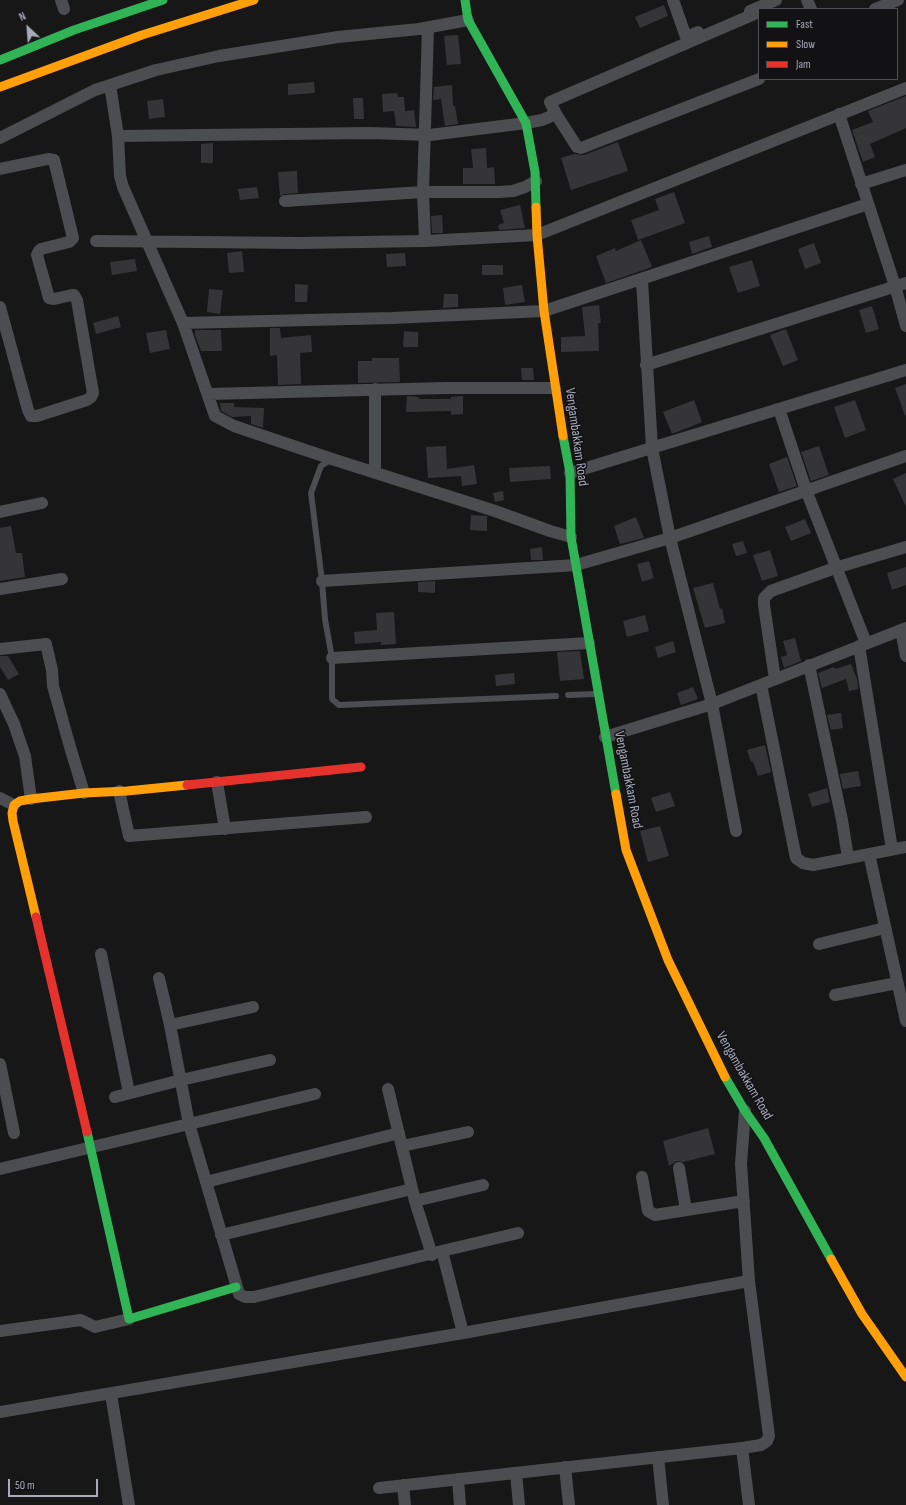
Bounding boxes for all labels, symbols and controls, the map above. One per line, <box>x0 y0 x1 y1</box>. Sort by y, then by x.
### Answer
north arrow <box>8 8 48 48</box>
legend <box>758 8 898 80</box>
text: N <box>17 10 28 24</box>
text: Fast <box>796 17 813 32</box>
text: Slow <box>796 37 815 52</box>
text: Jam <box>796 57 811 72</box>
street label: Vengambakkam Road <box>561 387 591 487</box>
street label: Vengambakkam Road <box>610 730 646 830</box>
street label: Vengambakkam Road <box>712 1029 776 1123</box>
scale bar <box>10 1471 100 1497</box>
text: 50 m <box>15 1478 35 1493</box>

